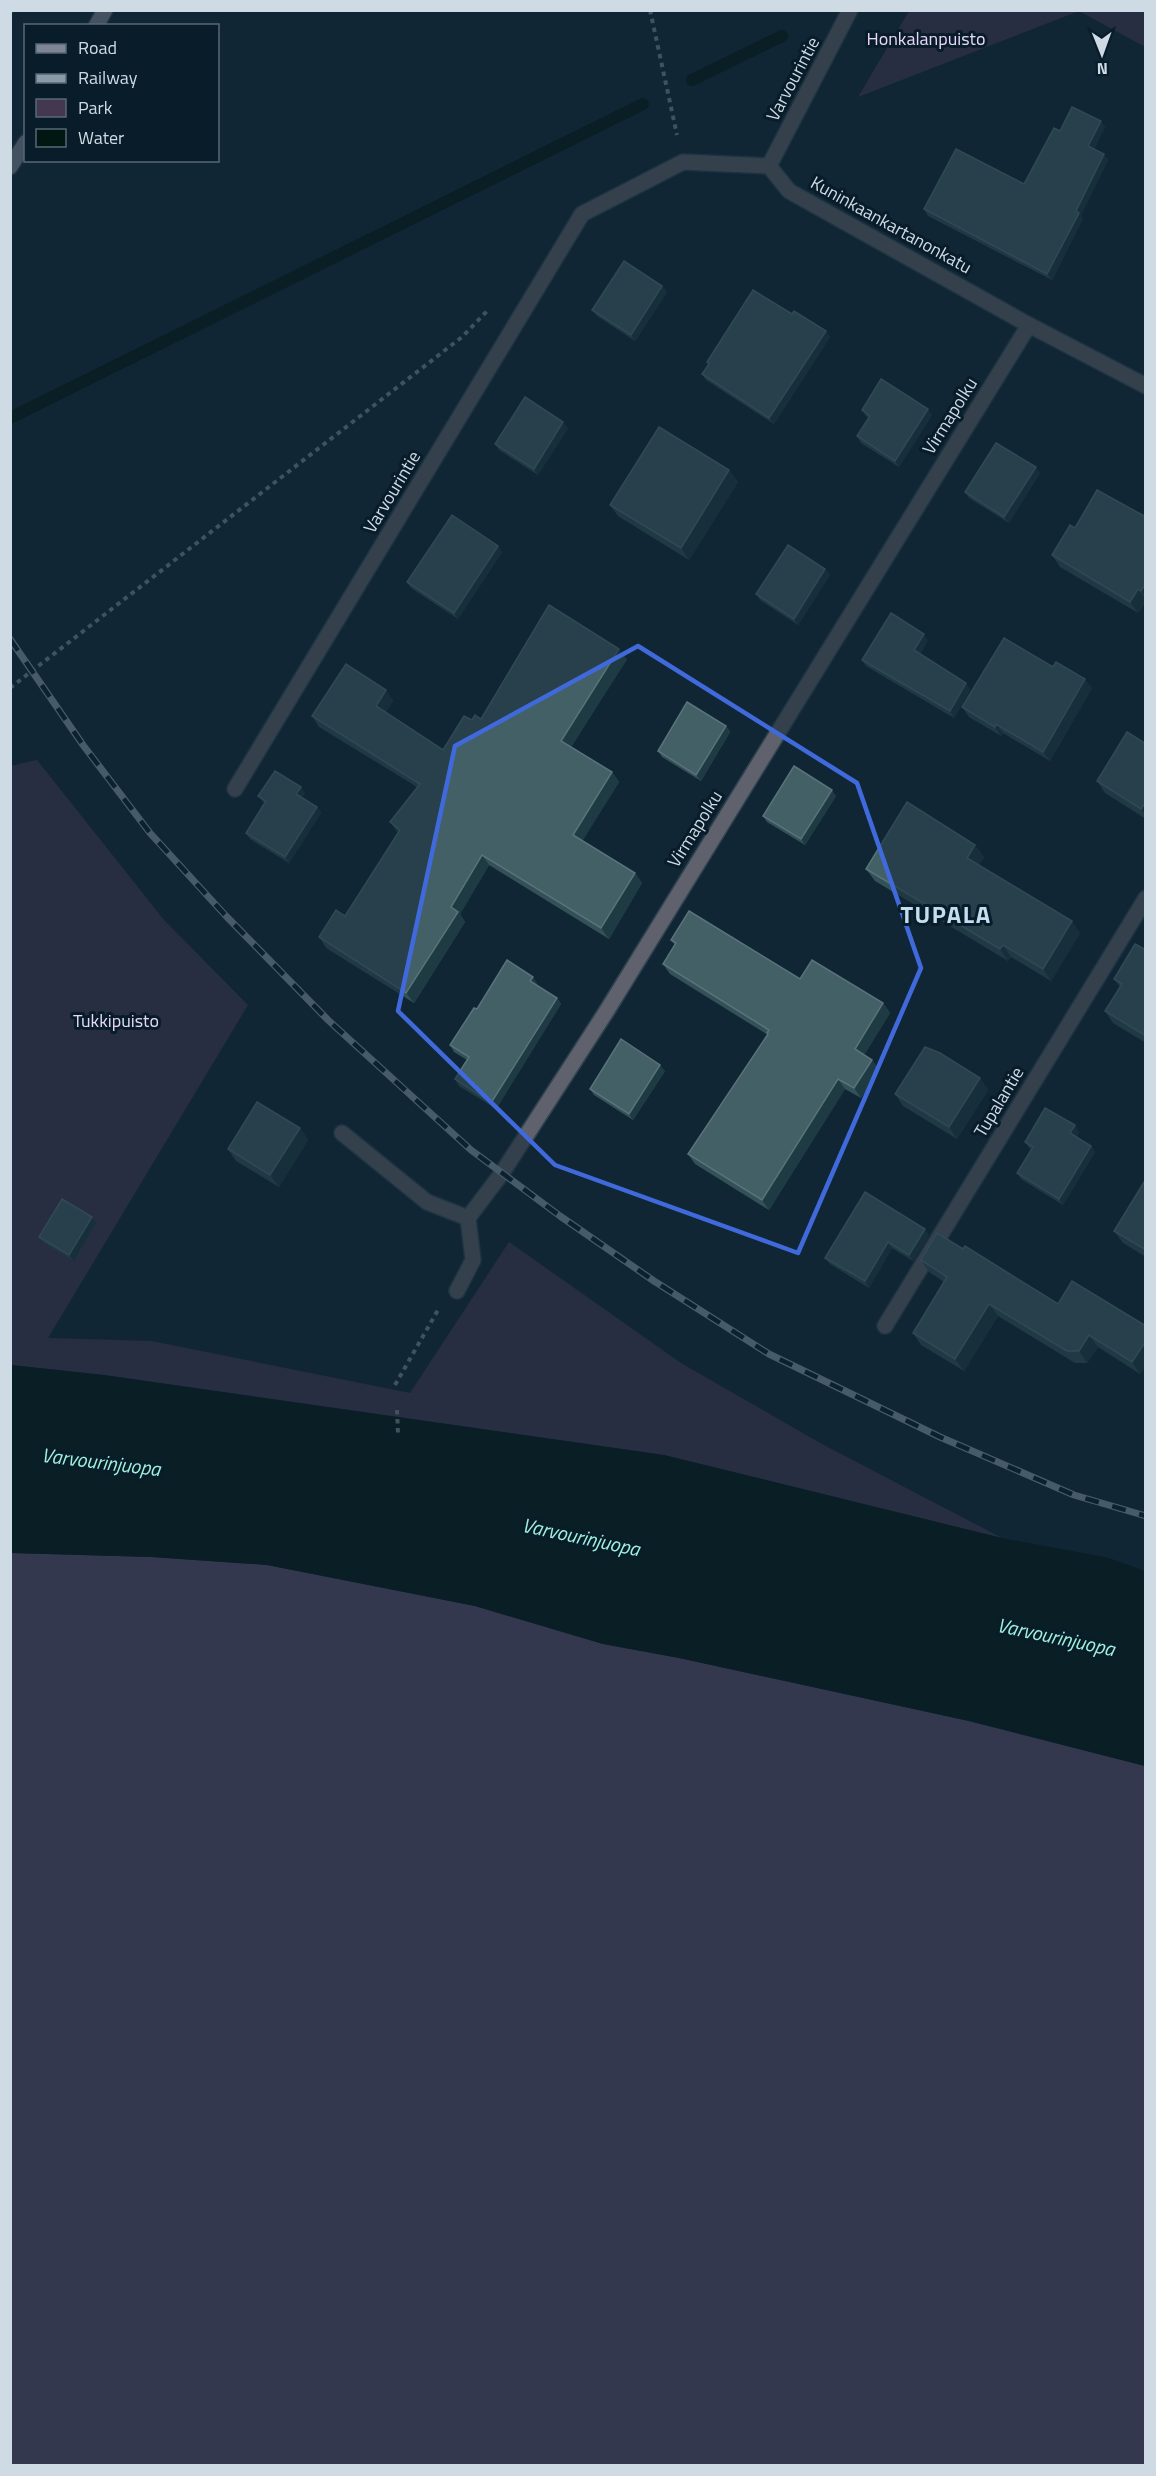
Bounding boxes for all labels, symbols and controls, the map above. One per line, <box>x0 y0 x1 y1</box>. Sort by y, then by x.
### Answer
legend <box>24 24 219 162</box>
north arrow <box>1072 24 1132 84</box>
park label: Honkalanpuisto <box>867 25 985 52</box>
street label: Varvourintie <box>759 32 826 126</box>
text: Road <box>78 34 117 61</box>
text: N <box>1097 57 1108 81</box>
text: Railway <box>78 64 138 91</box>
text: Park <box>78 94 113 121</box>
text: Water <box>78 124 124 151</box>
street label: Kuninkaankartanonkatu <box>806 169 977 280</box>
street label: Virmapolku <box>915 372 984 459</box>
street label: Varvourintie <box>356 445 427 538</box>
street label: Virmapolku <box>660 785 729 872</box>
district label: TUPALA <box>900 896 992 932</box>
park label: Tukkipuisto <box>73 1007 159 1034</box>
street label: Tupalantie <box>967 1061 1030 1142</box>
water label: Varvourinjuopa <box>40 1439 163 1484</box>
water label: Varvourinjuopa <box>519 1509 644 1564</box>
water label: Varvourinjuopa <box>994 1609 1119 1664</box>

